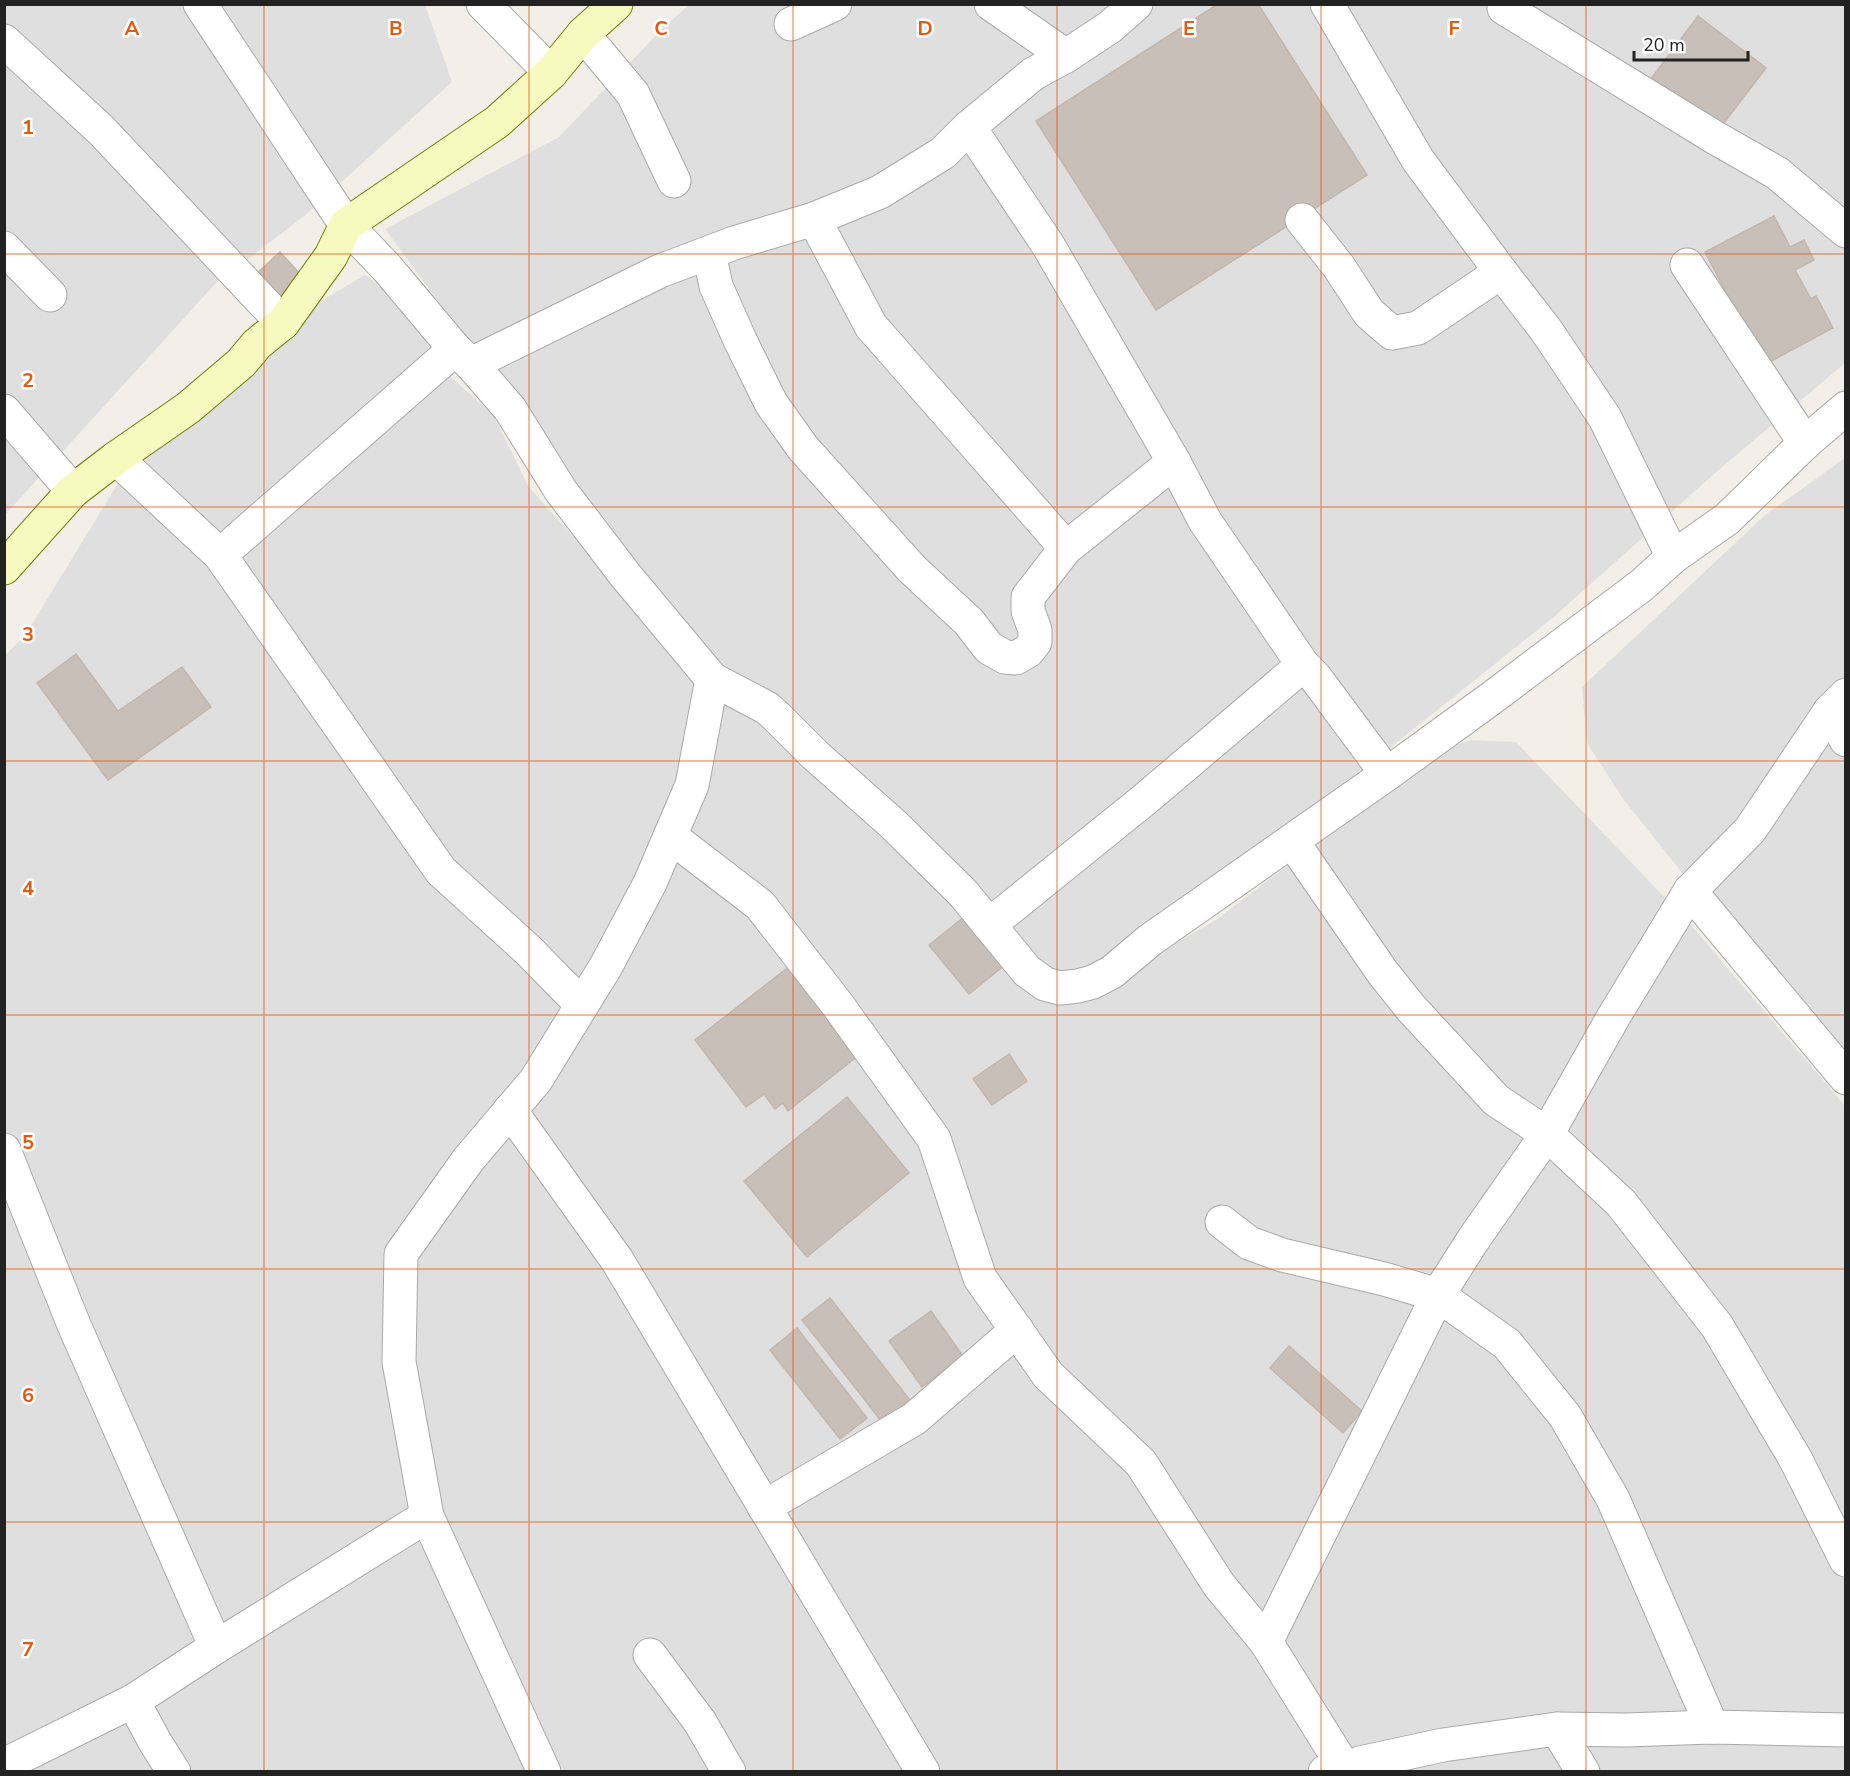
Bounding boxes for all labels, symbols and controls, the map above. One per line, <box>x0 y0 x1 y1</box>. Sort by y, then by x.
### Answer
text: A <box>125 15 140 42</box>
text: B <box>389 15 403 42</box>
text: C <box>654 15 668 42</box>
text: D <box>917 15 933 42</box>
text: E <box>1183 15 1195 42</box>
text: F <box>1448 15 1460 42</box>
scale bar <box>1634 24 1748 62</box>
text: 20 m <box>1643 33 1685 57</box>
text: 1 <box>22 114 34 141</box>
text: 2 <box>22 367 34 394</box>
text: 3 <box>22 621 34 648</box>
text: 4 <box>22 875 34 902</box>
text: 5 <box>22 1129 34 1156</box>
text: 6 <box>22 1382 34 1409</box>
text: 7 <box>22 1636 34 1663</box>

